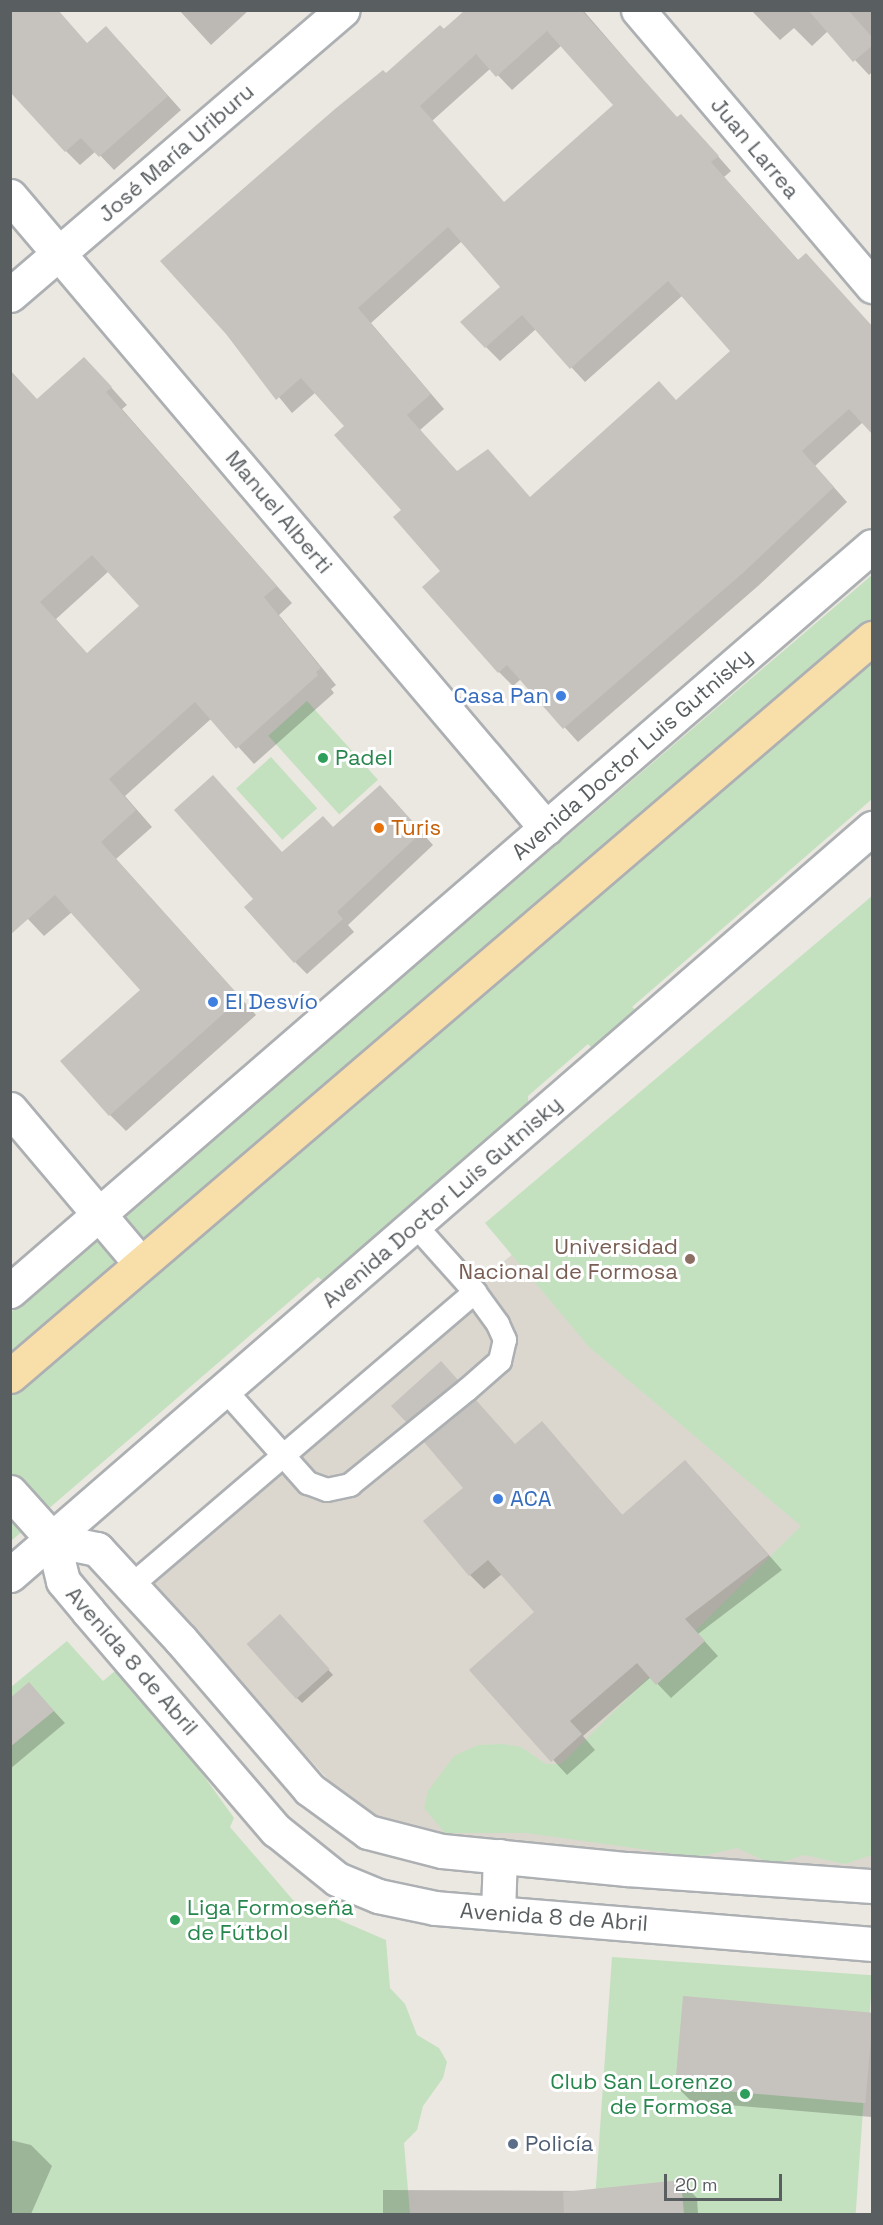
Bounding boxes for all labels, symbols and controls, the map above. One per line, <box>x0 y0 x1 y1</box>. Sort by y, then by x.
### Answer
street label: José María Uriburu <box>93 78 259 228</box>
street label: Juan Larrea <box>705 92 805 204</box>
street label: Manuel Alberti <box>220 445 338 579</box>
street label: Avenida Doctor Luis Gutnisky <box>507 643 757 865</box>
place label: Casa Pan <box>453 683 549 709</box>
marker: Casa Pan <box>554 689 568 703</box>
place label: Padel <box>335 745 393 771</box>
marker: Padel <box>316 751 330 765</box>
place label: Turis <box>391 815 441 841</box>
marker: Turis <box>372 821 386 835</box>
place label: El Desvío <box>225 989 318 1015</box>
marker: El Desvío <box>206 995 220 1009</box>
street label: Avenida Doctor Luis Gutnisky <box>317 1091 567 1313</box>
place label: Universidad Nacional de Formosa <box>459 1233 678 1284</box>
marker: Universidad Nacional de Formosa <box>683 1252 697 1266</box>
place label: ACA <box>510 1486 551 1512</box>
marker: ACA <box>491 1492 505 1506</box>
street label: Avenida 8 de Abril <box>60 1581 204 1741</box>
place label: Liga Formoseña de Fútbol <box>187 1894 354 1946</box>
street label: Avenida 8 de Abril <box>459 1897 649 1937</box>
marker: Liga Formoseña de Fútbol <box>168 1913 182 1927</box>
place label: Club San Lorenzo de Formosa <box>550 2068 733 2120</box>
marker: Club San Lorenzo de Formosa <box>738 2087 752 2101</box>
place label: Policía <box>525 2131 593 2157</box>
marker: Policía <box>506 2137 520 2151</box>
scale bar <box>667 2162 786 2200</box>
text: 20 m <box>675 2173 718 2196</box>

